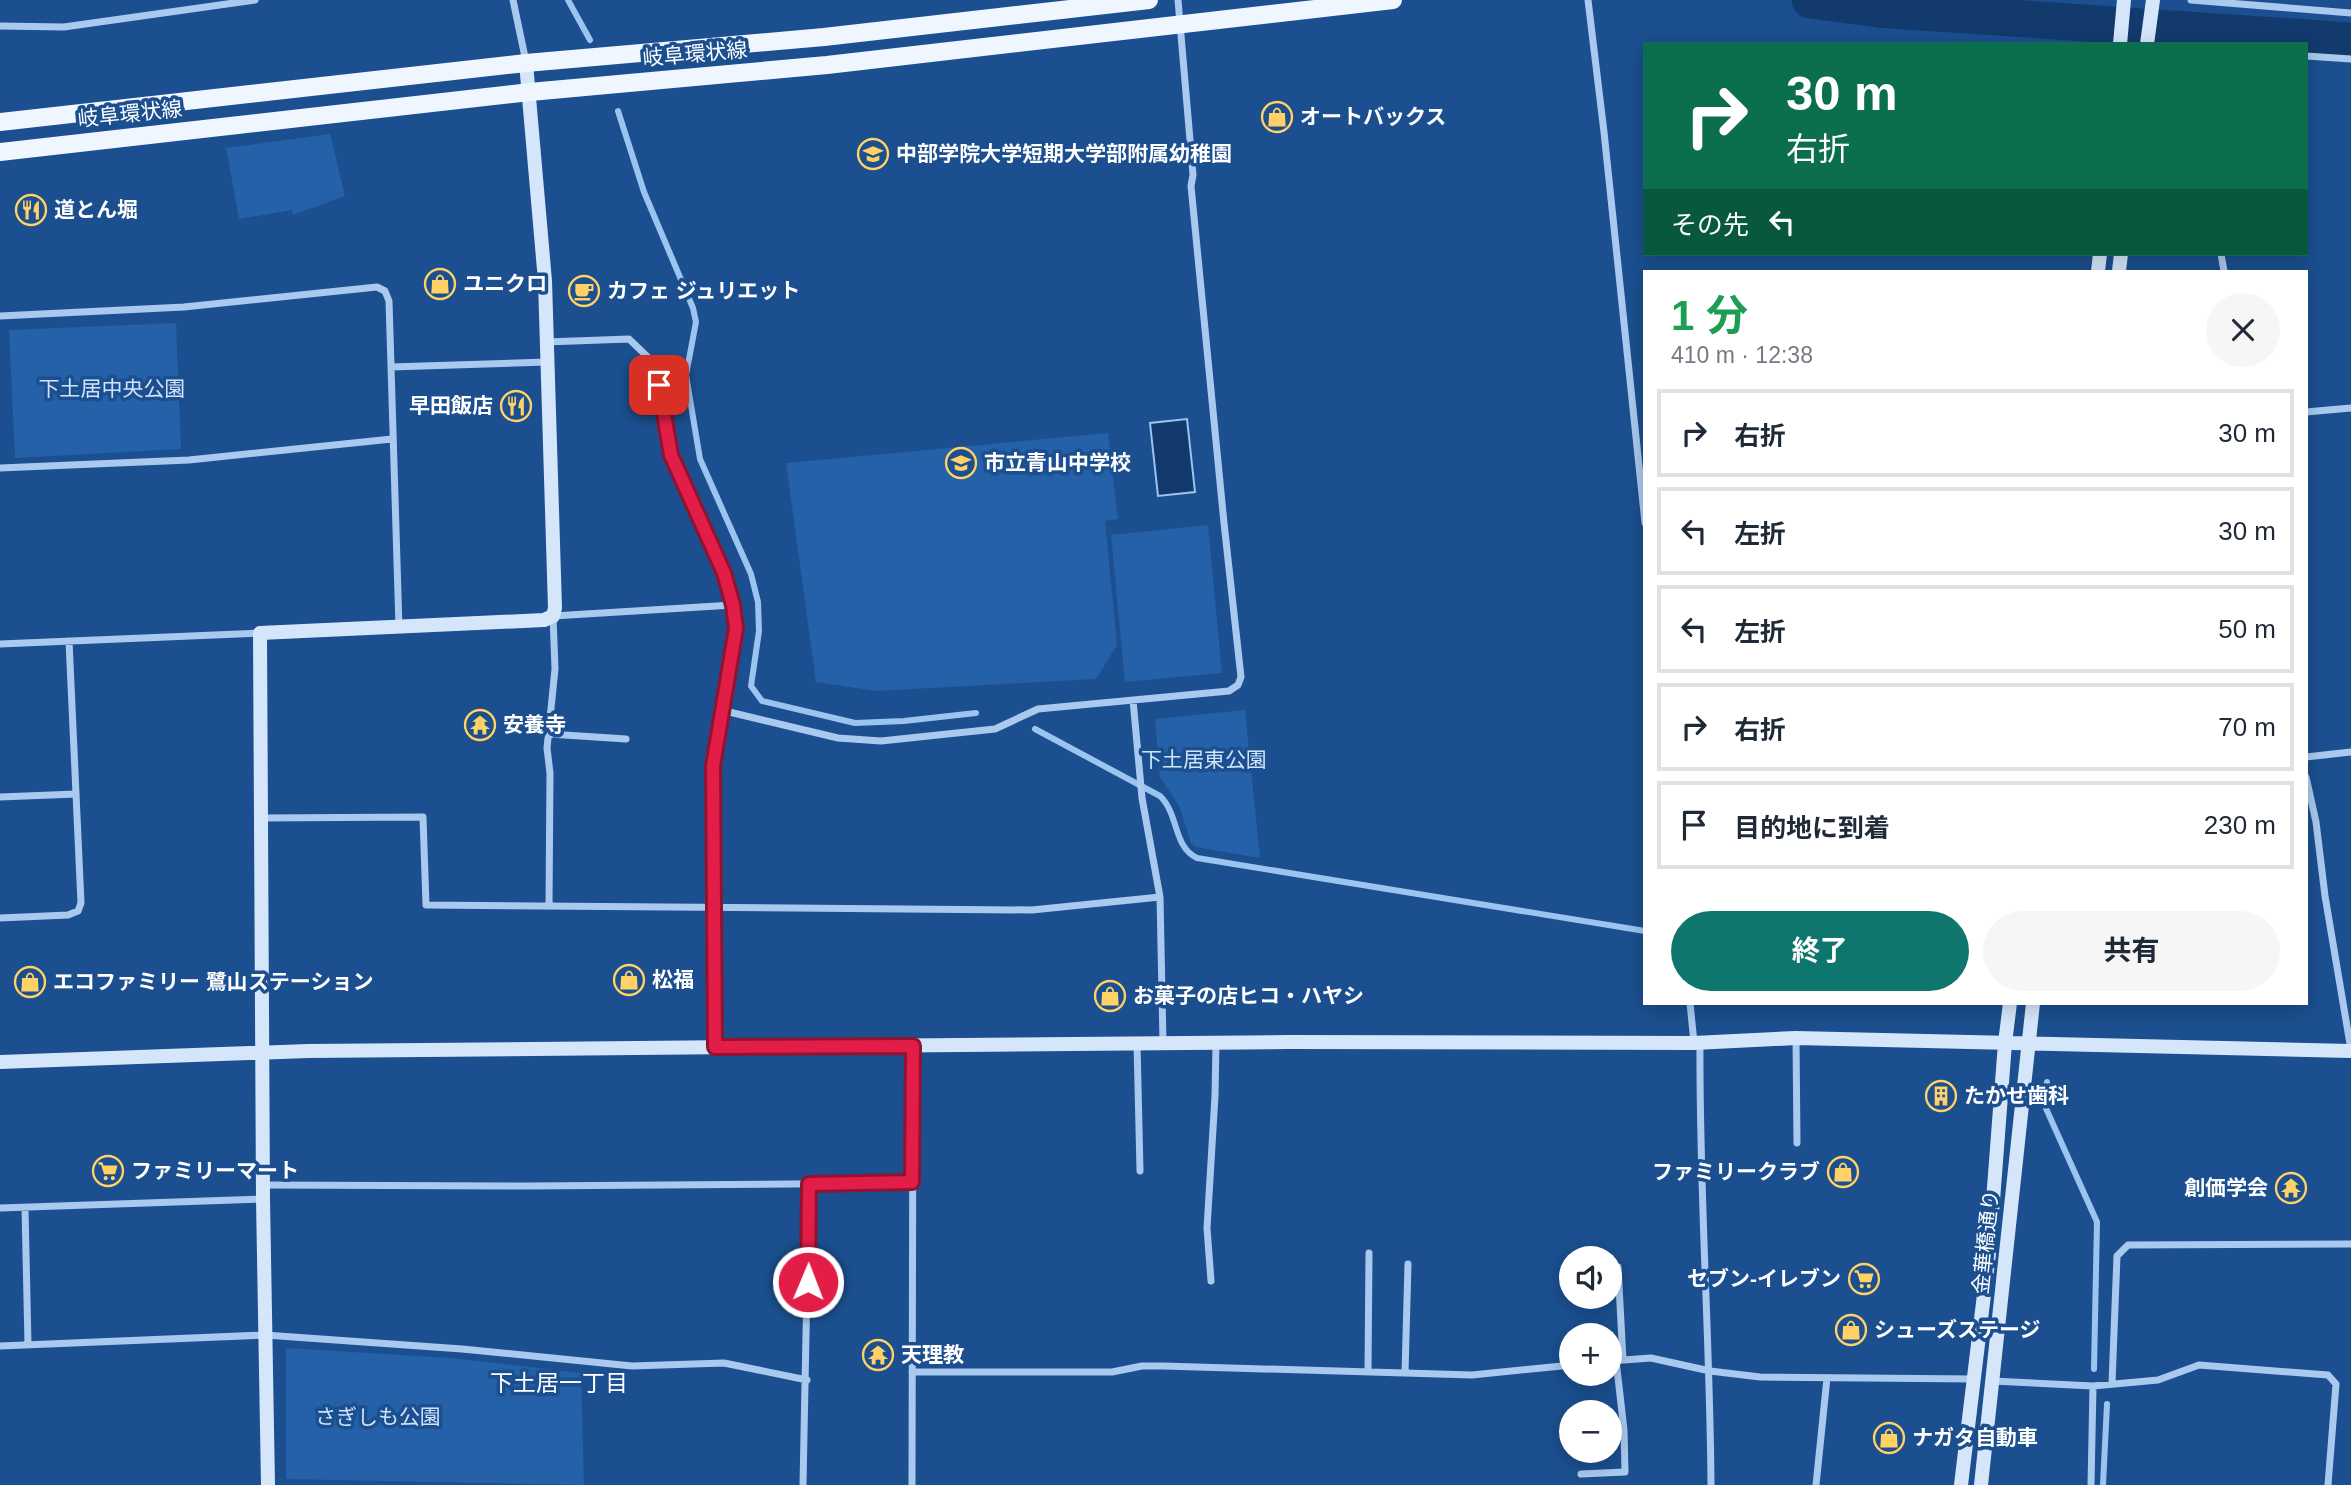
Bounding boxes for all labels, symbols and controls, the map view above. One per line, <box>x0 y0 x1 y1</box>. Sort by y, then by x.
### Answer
street label: 岐阜環状線 <box>642 37 748 70</box>
text: 30 m <box>1786 66 1898 120</box>
icon: right <box>1671 70 1762 161</box>
street label: 岐阜環状線 <box>77 97 183 130</box>
shop icon: オートバックス <box>1260 100 1294 134</box>
place label: オートバックス <box>1300 105 1446 128</box>
text: 右折 <box>1786 131 1850 167</box>
school or university icon: 中部学院大学短期大学部附属幼稚園 <box>856 137 890 171</box>
place label: 中部学院大学短期大学部附属幼稚園 <box>896 142 1232 165</box>
restaurant icon: 道とん堀 <box>14 193 48 227</box>
place label: 道とん堀 <box>54 198 138 221</box>
icon: left <box>1763 203 1801 241</box>
text: その先 <box>1671 210 1749 240</box>
shop icon: ユニクロ <box>423 267 457 301</box>
place label: ユニクロ <box>463 272 547 295</box>
cafe icon: カフェ ジュリエット <box>567 274 601 308</box>
place label: カフェ ジュリエット <box>607 279 800 302</box>
text: 1 分 <box>1671 292 1748 339</box>
button: close <box>2206 293 2280 367</box>
text: 410 m · 12:38 <box>1671 342 1813 368</box>
pin <box>629 355 689 415</box>
icon: arrive <box>640 366 678 404</box>
park label: 下土居中央公園 <box>39 377 186 400</box>
restaurant icon: 早田飯店 <box>499 389 533 423</box>
place label: 早田飯店 <box>409 394 493 417</box>
icon: right <box>1675 414 1713 452</box>
text: 30 m <box>2218 418 2276 448</box>
text: 右折 <box>1734 421 1786 451</box>
school or university icon: 市立青山中学校 <box>944 446 978 480</box>
place label: 市立青山中学校 <box>984 451 1131 474</box>
icon: left <box>1675 512 1713 550</box>
text: 30 m <box>2218 516 2276 546</box>
text: 左折 <box>1734 519 1786 549</box>
icon: left <box>1675 610 1713 648</box>
text: 50 m <box>2218 614 2276 644</box>
text: 左折 <box>1734 617 1786 647</box>
temple icon: 安養寺 <box>463 708 497 742</box>
icon: right <box>1675 708 1713 746</box>
text: 70 m <box>2218 712 2276 742</box>
place label: 安養寺 <box>503 713 566 736</box>
text: 右折 <box>1734 715 1786 745</box>
park label: 下土居東公園 <box>1141 748 1267 771</box>
icon: arrive <box>1675 806 1713 844</box>
text: 230 m <box>2204 810 2276 840</box>
text: 目的地に到着 <box>1734 813 1890 843</box>
button: 終了 <box>1671 911 1969 991</box>
button: 共有 <box>1983 911 2280 991</box>
shop icon: 松福 <box>612 963 646 997</box>
shop icon: エコファミリー 鷺山ステーション <box>13 965 47 999</box>
place label: 松福 <box>652 968 694 991</box>
place label: エコファミリー 鷺山ステーション <box>53 970 373 993</box>
shop icon: お菓子の店ヒコ・ハヤシ <box>1093 979 1127 1013</box>
place label: お菓子の店ヒコ・ハヤシ <box>1133 984 1364 1007</box>
building icon: たかせ歯科 <box>1924 1079 1958 1113</box>
place label: たかせ歯科 <box>1964 1084 2069 1107</box>
supermarket icon: ファミリーマート <box>91 1154 125 1188</box>
shop icon: ファミリークラブ <box>1826 1155 1860 1189</box>
place label: ファミリーマート <box>131 1159 299 1182</box>
place label: ファミリークラブ <box>1652 1160 1820 1183</box>
temple icon: 創価学会 <box>2274 1171 2308 1205</box>
place label: 創価学会 <box>2184 1176 2268 1199</box>
street label: 金華橋通り <box>1969 1189 2002 1295</box>
position arrow <box>771 1245 845 1319</box>
map controls <box>1559 1246 1622 1463</box>
button: sound <box>1559 1246 1622 1309</box>
supermarket icon: セブン-イレブン <box>1847 1262 1881 1296</box>
place label: セブン-イレブン <box>1687 1267 1841 1290</box>
shop icon: シューズステージ <box>1834 1313 1868 1347</box>
place label: シューズステージ <box>1874 1318 2041 1341</box>
button: + <box>1559 1323 1622 1386</box>
temple icon: 天理教 <box>861 1338 895 1372</box>
place label: 天理教 <box>901 1343 964 1366</box>
district label: 下土居一丁目 <box>490 1370 628 1396</box>
button: − <box>1559 1400 1622 1463</box>
park label: さぎしも公園 <box>315 1405 441 1428</box>
shop icon: ナガタ自動車 <box>1872 1421 1906 1455</box>
place label: ナガタ自動車 <box>1912 1426 2038 1449</box>

